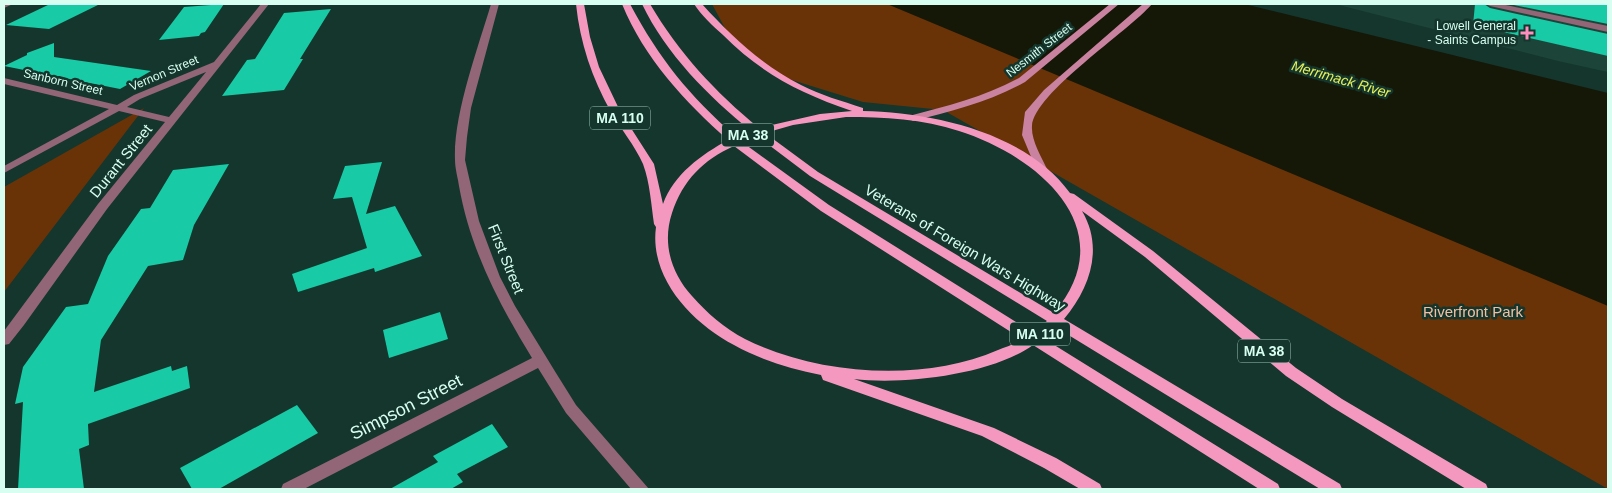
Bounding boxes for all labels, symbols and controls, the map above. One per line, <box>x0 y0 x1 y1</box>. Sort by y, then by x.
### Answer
place label: Lowell General - Saints Campus <box>1427 19 1516 47</box>
street label: Nesmith Street <box>1003 20 1075 80</box>
marker: Lowell General - Saints Campus <box>1520 26 1534 40</box>
street label: Vernon Street <box>127 52 201 94</box>
water label: Merrimack River <box>1290 57 1393 101</box>
street label: Sanborn Street <box>22 66 105 98</box>
road number: MA 110 <box>590 106 650 130</box>
street label: Durant Street <box>86 120 156 201</box>
road number: MA 38 <box>722 124 774 146</box>
street label: Veterans of Foreign Wars Highway <box>862 181 1069 315</box>
street label: First Street <box>485 222 528 297</box>
park label: Riverfront Park <box>1423 303 1524 320</box>
road number: MA 110 <box>1010 322 1070 346</box>
road number: MA 38 <box>1238 340 1290 362</box>
street label: Simpson Street <box>347 370 465 444</box>

